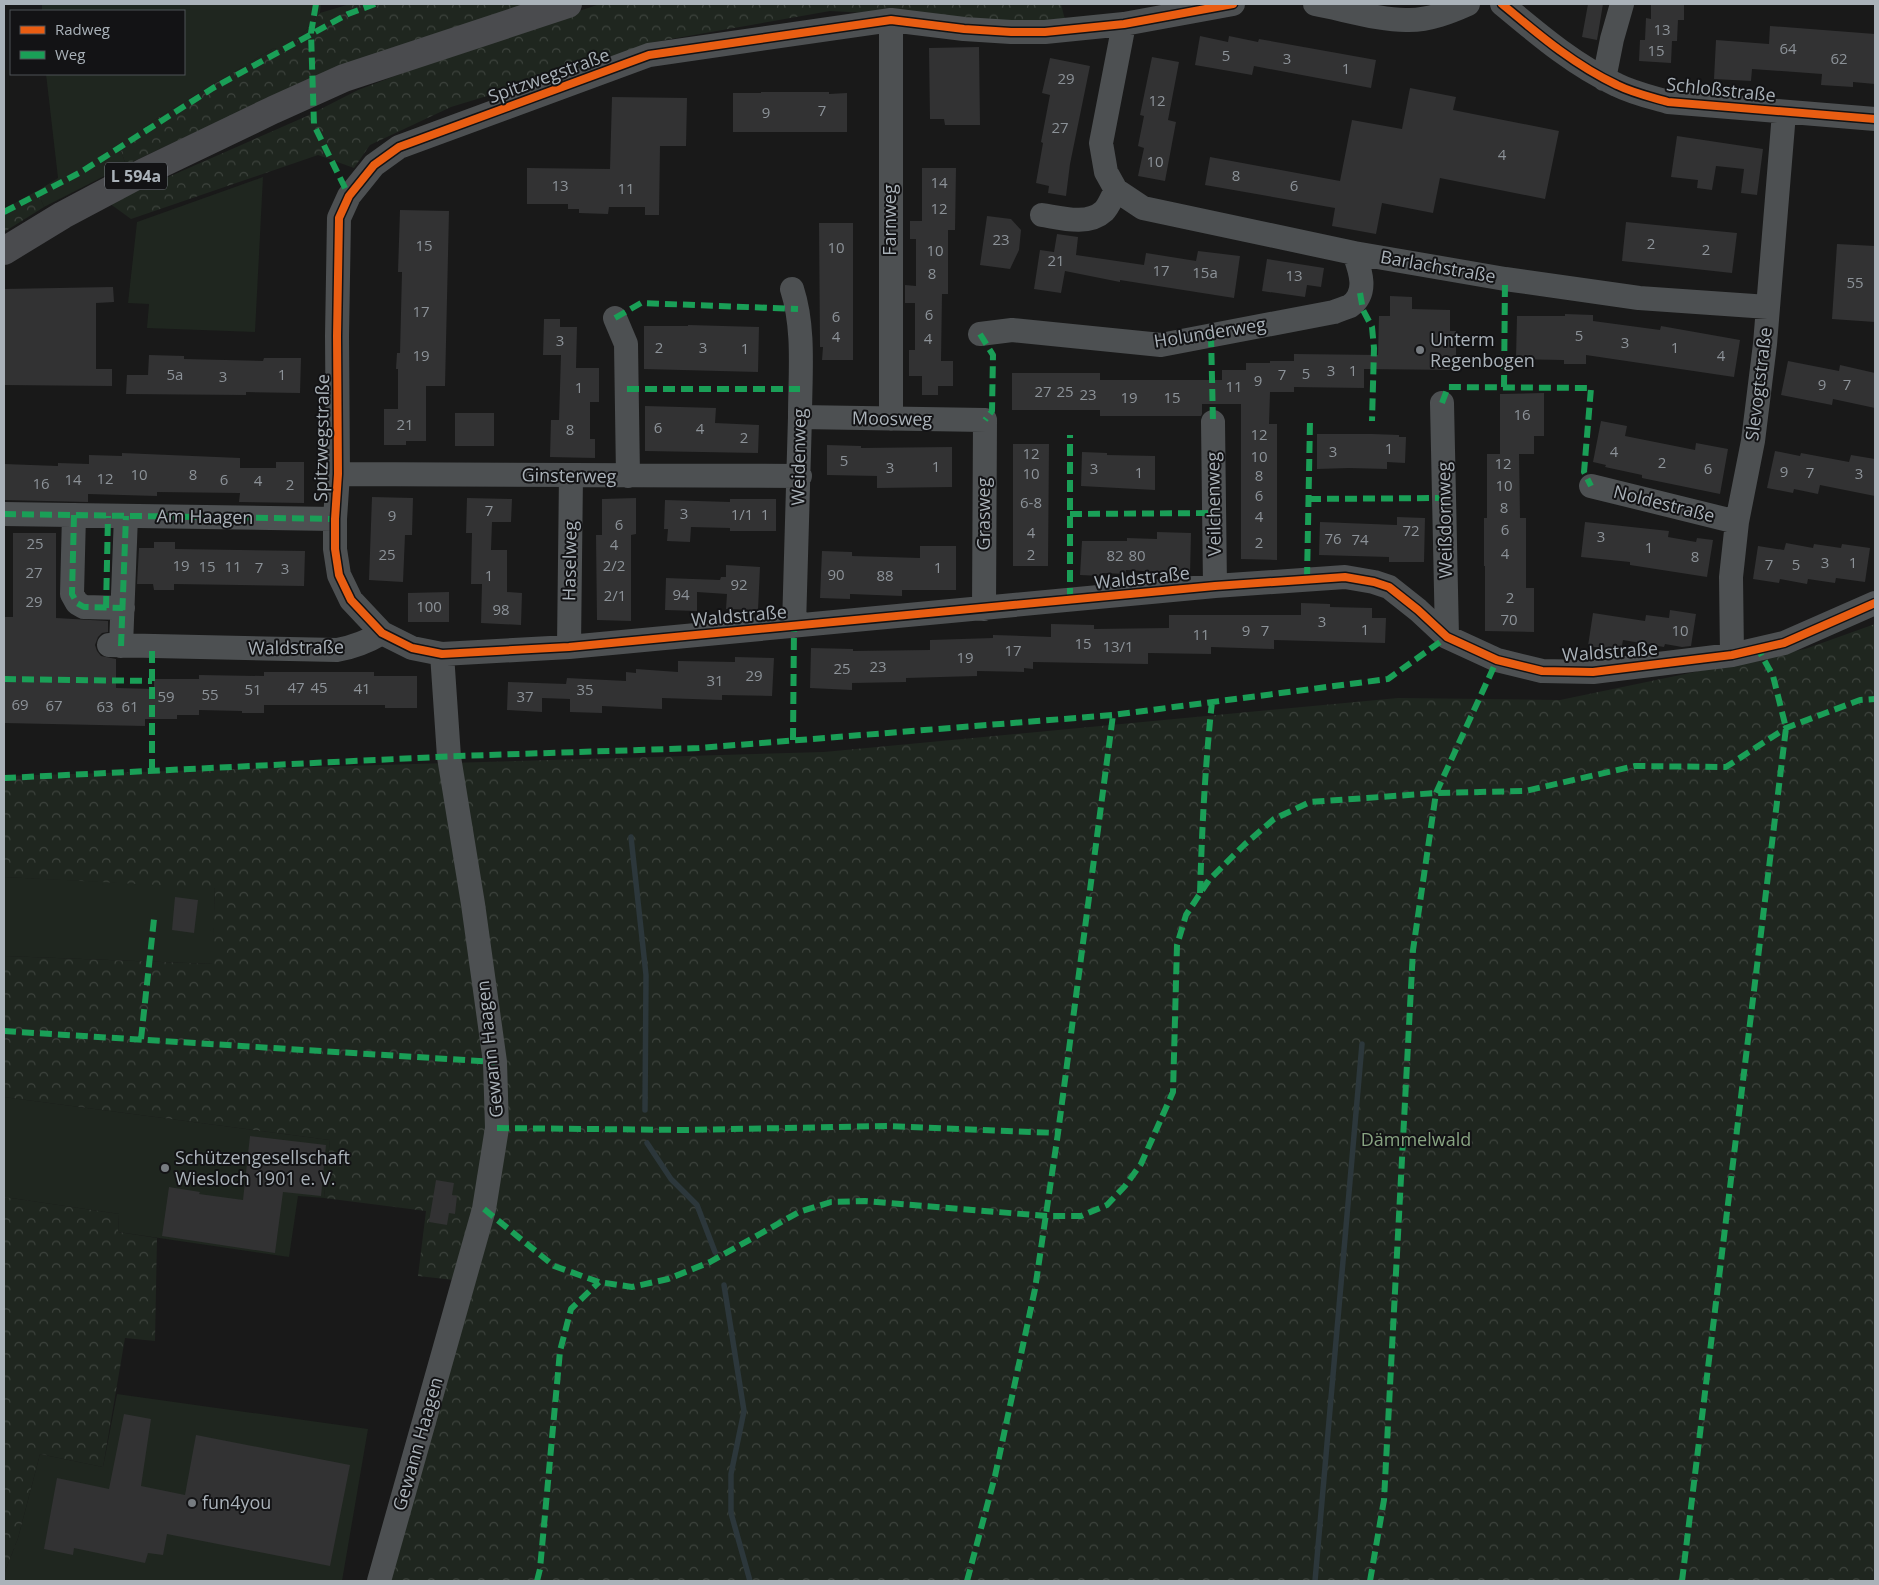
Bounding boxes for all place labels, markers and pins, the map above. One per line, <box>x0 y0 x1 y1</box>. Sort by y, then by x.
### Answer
place label: Unterm Regenbogen <box>1430 327 1535 372</box>
marker: Unterm Regenbogen <box>1414 344 1426 356</box>
place label: Schützengesellschaft Wiesloch 1901 e. V. <box>175 1145 350 1190</box>
marker: Schützengesellschaft Wiesloch 1901 e. V. <box>159 1162 171 1174</box>
place label: fun4you <box>202 1490 271 1514</box>
marker: fun4you <box>186 1497 198 1509</box>

